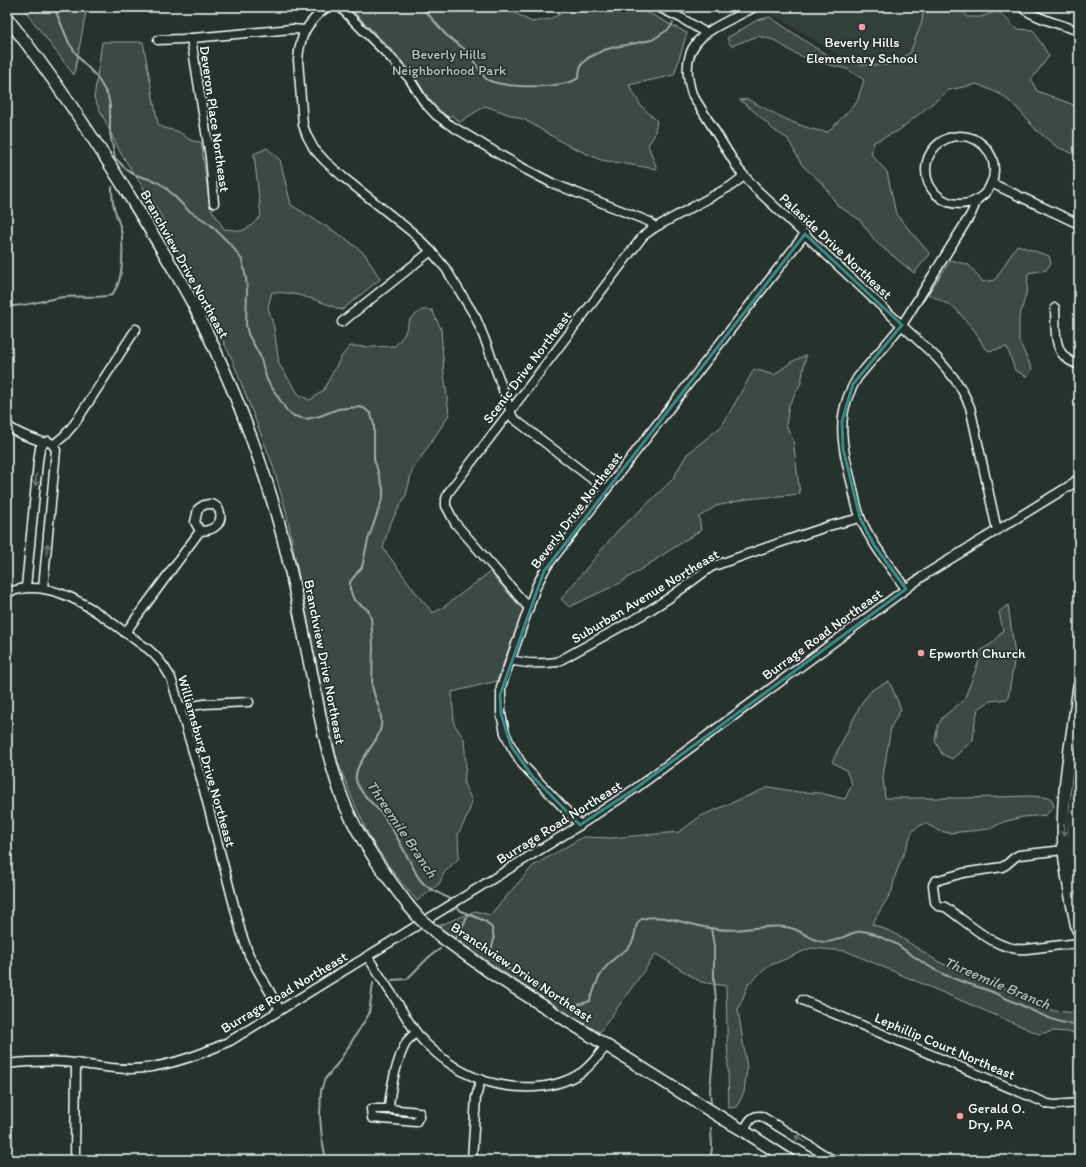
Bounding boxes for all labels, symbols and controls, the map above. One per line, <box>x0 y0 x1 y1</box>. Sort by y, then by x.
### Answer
marker: Beverly Hills Elementary School <box>857 22 867 32</box>
place label: Beverly Hills Elementary School <box>806 34 918 67</box>
street label: Deveron Place Northeast <box>196 45 233 193</box>
park label: Beverly Hills Neighborhood Park <box>392 46 506 79</box>
street label: Branchview Drive Northeast <box>137 187 233 342</box>
street label: Palaside Drive Northeast <box>776 190 896 303</box>
street label: Scenic Drive Northeast <box>479 308 575 427</box>
street label: Beverly Drive Northeast <box>527 448 626 572</box>
one-way arrow <box>32 473 40 486</box>
one-way arrow <box>43 543 50 556</box>
street label: Suburban Avenue Northeast <box>568 546 722 647</box>
street label: Branchview Drive Northeast <box>300 578 349 746</box>
street label: Burrage Road Northeast <box>759 585 886 684</box>
place label: Epworth Church <box>929 645 1026 662</box>
marker: Epworth Church <box>916 648 926 658</box>
street label: Williamsburg Drive Northeast <box>174 673 239 849</box>
water label: Threemile Branch <box>363 777 441 881</box>
street label: Burrage Road Northeast <box>493 777 625 868</box>
one-way arrow <box>1060 823 1068 836</box>
street label: Branchview Drive Northeast <box>448 919 596 1026</box>
street label: Burrage Road Northeast <box>218 948 351 1037</box>
water label: Threemile Branch <box>941 953 1053 1014</box>
street label: Lephillip Court Northeast <box>872 1009 1018 1084</box>
place label: Gerald O. Dry, PA <box>968 1100 1025 1133</box>
marker: Gerald O. Dry, PA <box>955 1111 965 1121</box>
one-way arrow <box>795 1135 806 1143</box>

